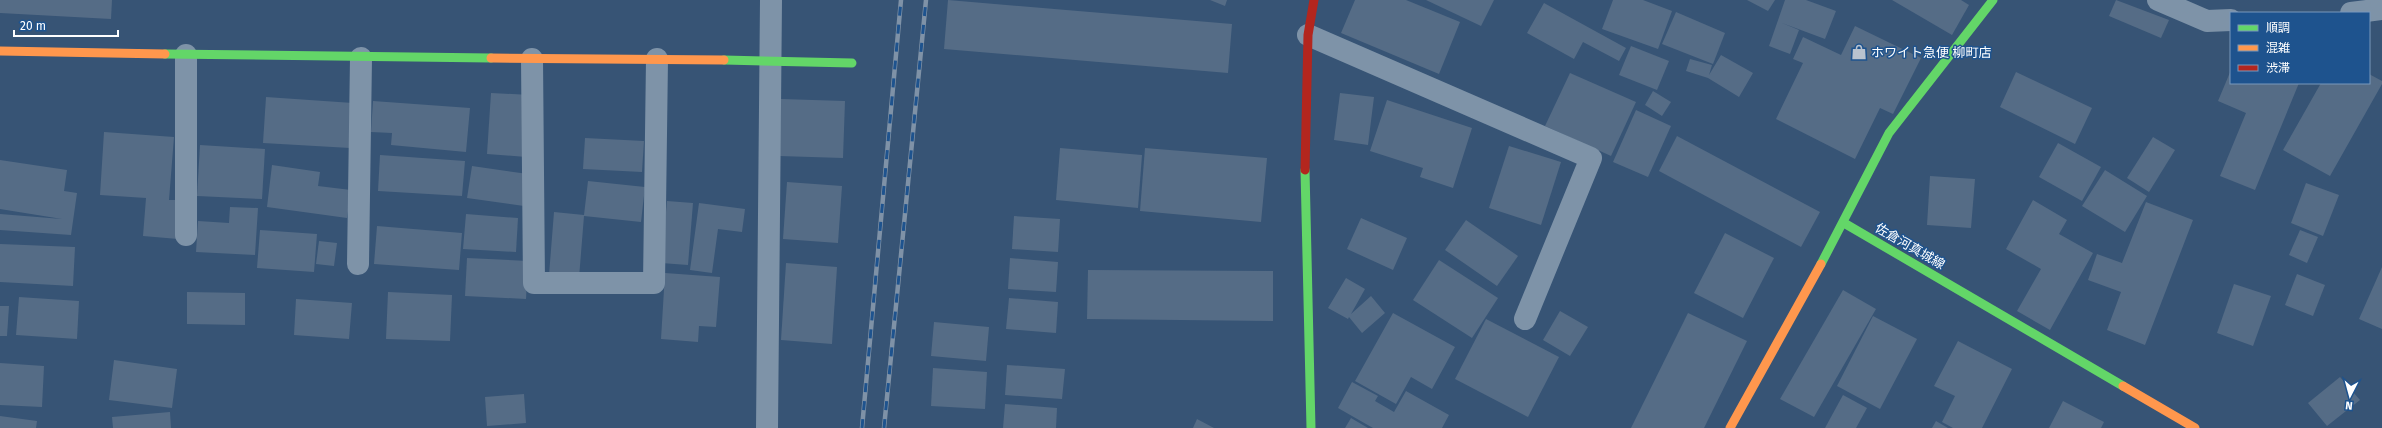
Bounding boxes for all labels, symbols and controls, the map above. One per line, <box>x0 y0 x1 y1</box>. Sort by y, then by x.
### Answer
scale bar <box>14 12 118 38</box>
legend <box>2230 12 2370 84</box>
text: 20 m <box>20 19 46 33</box>
text: 順調 <box>2266 21 2290 35</box>
text: 混雑 <box>2266 41 2290 55</box>
shop icon: ホワイト急便 柳町店 <box>1850 43 1868 61</box>
place label: ホワイト急便 柳町店 <box>1871 45 1991 60</box>
text: 渋滞 <box>2266 61 2290 75</box>
street label: 佐倉河真城線 <box>1872 220 1948 272</box>
north arrow <box>2330 376 2370 416</box>
text: N <box>2345 399 2353 412</box>

